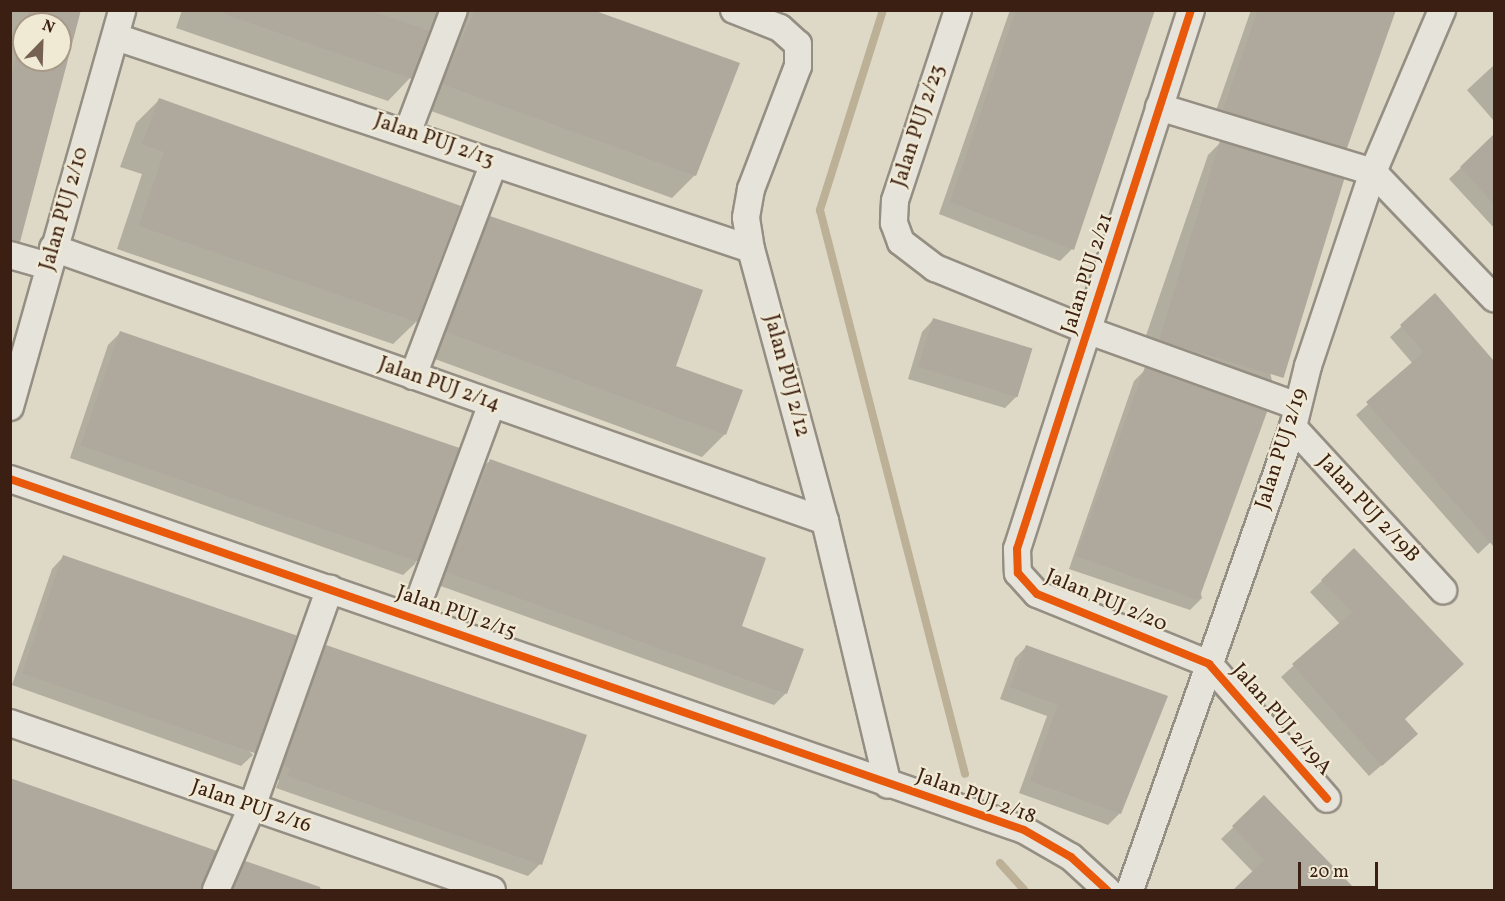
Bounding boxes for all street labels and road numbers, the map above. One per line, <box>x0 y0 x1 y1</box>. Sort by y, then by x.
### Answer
street label: Jalan PUJ 2/23 <box>887 61 951 191</box>
street label: Jalan PUJ 2/13 <box>371 109 497 173</box>
street label: Jalan PUJ 2/10 <box>35 144 95 274</box>
street label: Jalan PUJ 2/21 <box>1057 210 1119 338</box>
street label: Jalan PUJ 2/12 <box>758 312 814 440</box>
street label: Jalan PUJ 2/14 <box>375 352 503 418</box>
street label: Jalan PUJ 2/19 <box>1251 385 1313 513</box>
street label: Jalan PUJ 2/19B <box>1311 450 1425 568</box>
street label: Jalan PUJ 2/20 <box>1041 564 1171 638</box>
street label: Jalan PUJ 2/15 <box>393 581 519 645</box>
street label: Jalan PUJ 2/19A <box>1225 659 1337 781</box>
street label: Jalan PUJ 2/18 <box>913 764 1039 830</box>
street label: Jalan PUJ 2/16 <box>188 775 314 839</box>

